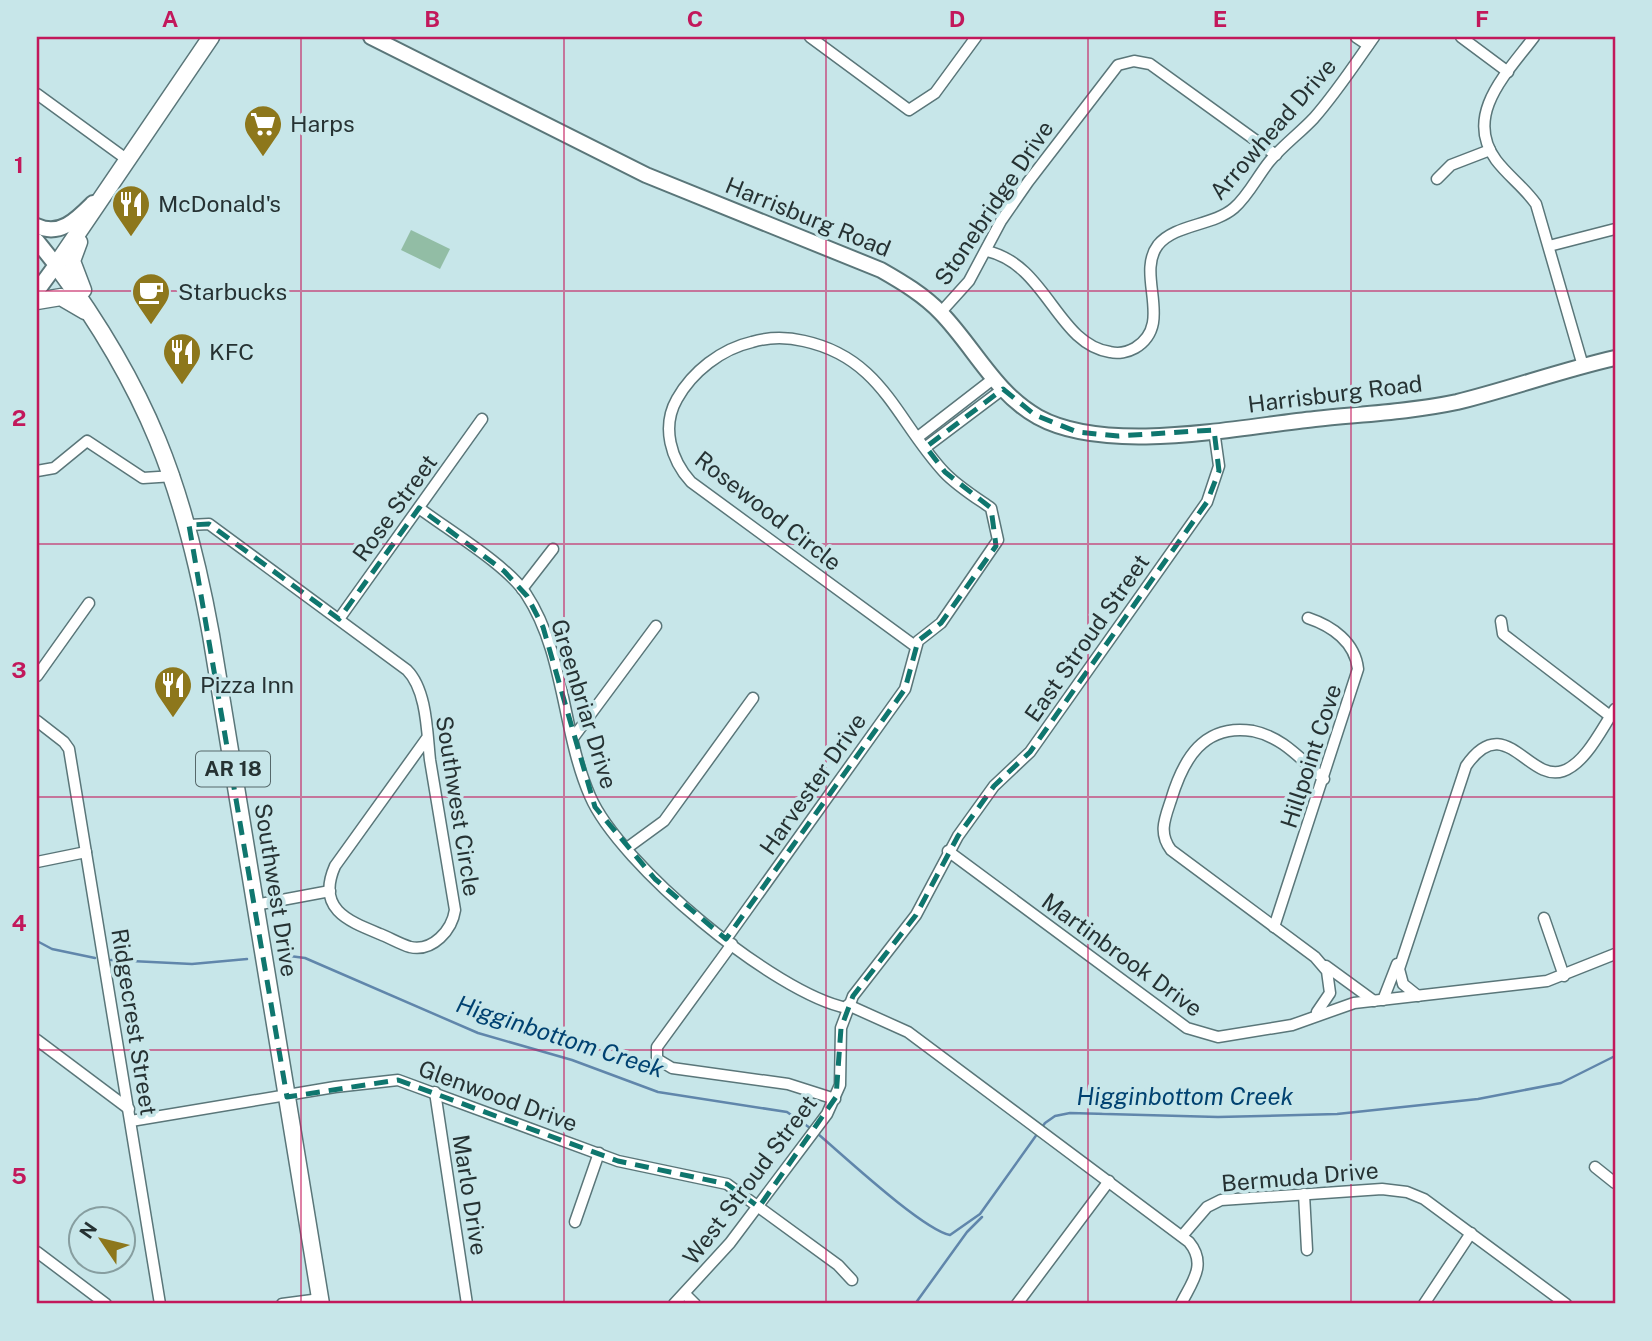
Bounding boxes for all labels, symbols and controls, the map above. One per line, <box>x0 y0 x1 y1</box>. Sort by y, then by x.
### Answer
text: A <box>162 5 179 32</box>
text: B <box>424 5 440 32</box>
text: C <box>687 5 703 32</box>
text: D <box>949 5 965 32</box>
text: E <box>1213 5 1227 32</box>
text: F <box>1475 5 1489 32</box>
street label: Arrowhead Drive <box>1204 53 1341 205</box>
supermarket icon: Harps <box>242 103 284 158</box>
place label: Harps <box>290 110 355 137</box>
street label: Stonebridge Drive <box>929 115 1059 290</box>
text: 1 <box>14 151 24 178</box>
street label: Harrisburg Road <box>722 171 895 262</box>
restaurant icon: McDonald's <box>110 183 152 238</box>
place label: McDonald's <box>158 190 281 217</box>
cafe icon: Starbucks <box>130 271 172 326</box>
place label: Starbucks <box>178 278 287 305</box>
restaurant icon: KFC <box>161 331 203 386</box>
place label: KFC <box>209 338 254 365</box>
street label: Harrisburg Road <box>1246 369 1424 418</box>
text: 2 <box>12 404 26 431</box>
street label: Rosewood Circle <box>690 445 847 576</box>
street label: Rose Street <box>347 449 442 566</box>
street label: East Stroud Street <box>1019 549 1154 727</box>
street label: Greenbriar Drive <box>546 616 623 792</box>
text: 3 <box>11 656 27 683</box>
restaurant icon: Pizza Inn <box>152 664 194 719</box>
place label: Pizza Inn <box>200 671 294 698</box>
street label: Hillpoint Cove <box>1275 680 1347 831</box>
street label: Harvester Drive <box>754 708 871 860</box>
street label: Southwest Circle <box>431 714 486 898</box>
road number: AR 18 <box>196 752 270 786</box>
street label: Southwest Drive <box>249 801 304 979</box>
street label: Martinbrook Drive <box>1037 887 1208 1022</box>
text: 4 <box>11 909 27 936</box>
street label: Ridgecrest Street <box>106 926 163 1117</box>
water label: Higginbottom Creek <box>453 989 668 1083</box>
street label: Glenwood Drive <box>415 1054 581 1137</box>
water label: Higginbottom Creek <box>1077 1082 1293 1110</box>
street label: West Stroud Street <box>677 1090 822 1270</box>
street label: Marlo Drive <box>448 1133 493 1257</box>
street label: Bermuda Drive <box>1220 1156 1380 1197</box>
text: 5 <box>11 1162 27 1189</box>
north arrow <box>66 1204 136 1274</box>
text: N <box>75 1218 101 1243</box>

